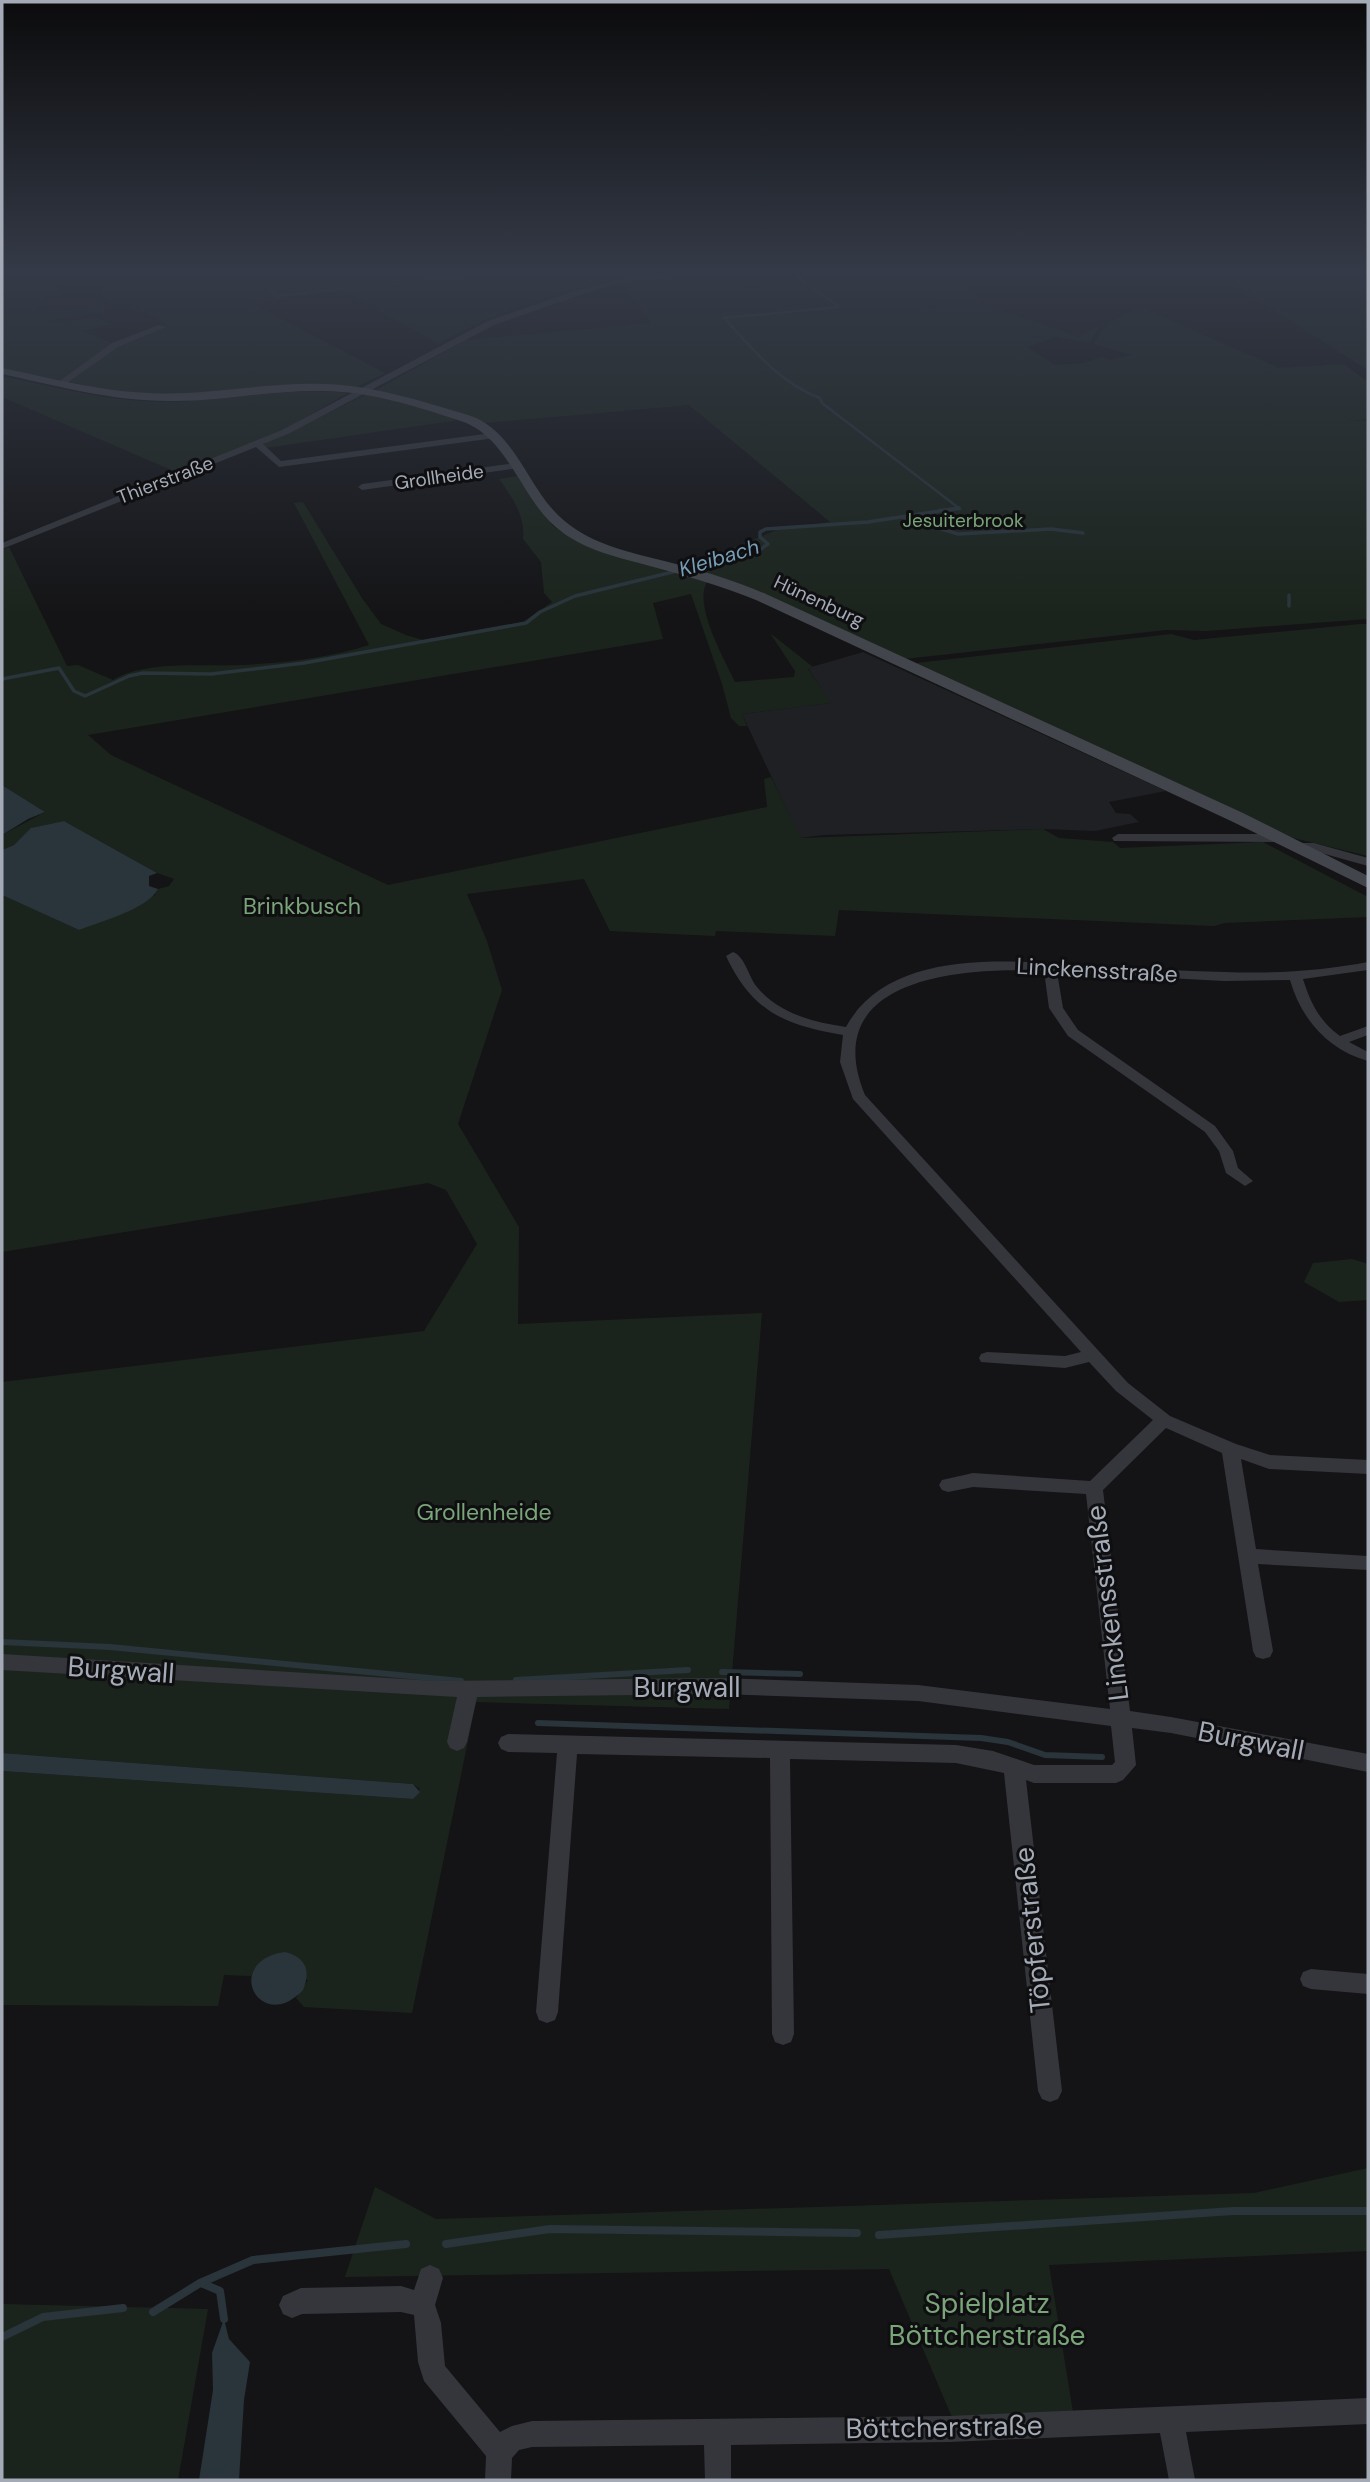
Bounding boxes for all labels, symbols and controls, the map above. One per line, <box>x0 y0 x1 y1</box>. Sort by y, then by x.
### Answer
street label: Thierstraße <box>113 450 217 510</box>
street label: Grollheide <box>393 458 485 496</box>
park label: Jesuiterbrook <box>903 508 1024 533</box>
water label: Kleibach <box>675 533 763 583</box>
street label: Hünenburg <box>770 569 868 633</box>
park label: Brinkbusch <box>243 891 361 921</box>
street label: Linckensstraße <box>1016 951 1178 989</box>
park label: Grollenheide <box>417 1497 551 1527</box>
street label: Linckensstraße <box>1077 1503 1137 1703</box>
street label: Burgwall <box>66 1648 176 1692</box>
street label: Burgwall <box>633 1669 741 1706</box>
street label: Burgwall <box>1195 1713 1307 1769</box>
street label: Töpferstraße <box>1005 1845 1059 2015</box>
park label: Spielplatz Böttcherstraße <box>889 2285 1085 2354</box>
street label: Böttcherstraße <box>845 2407 1043 2447</box>

